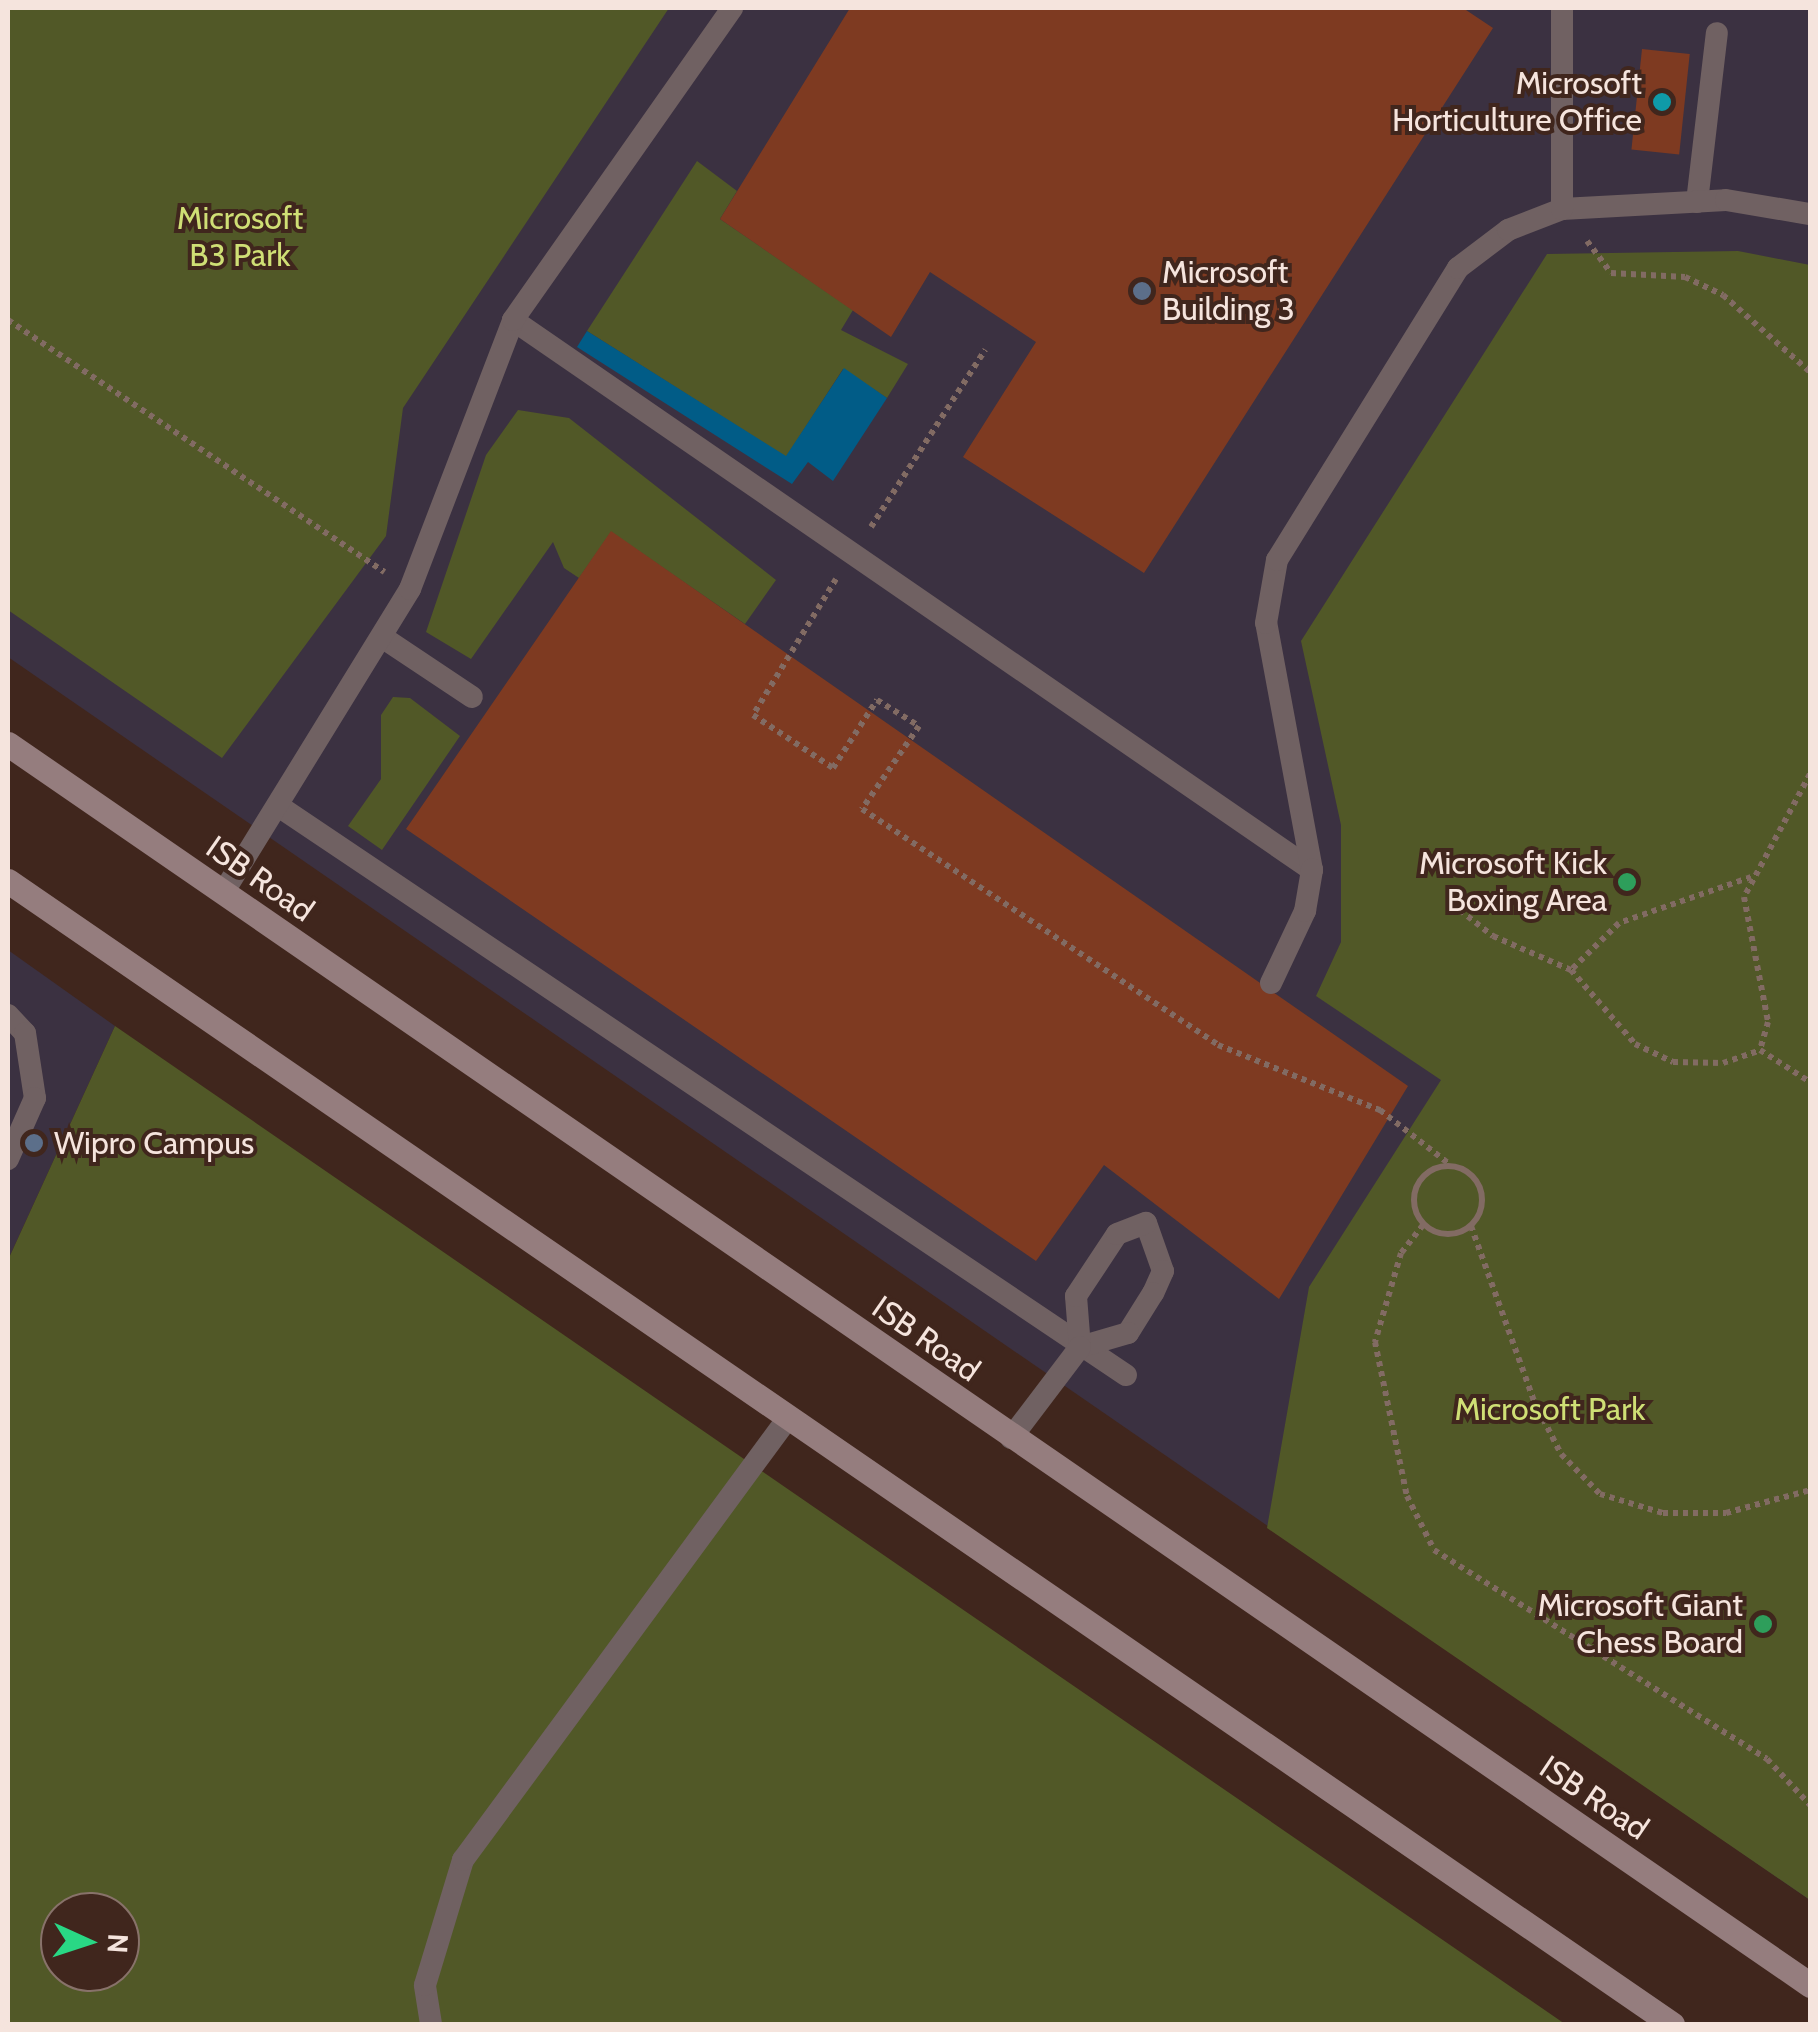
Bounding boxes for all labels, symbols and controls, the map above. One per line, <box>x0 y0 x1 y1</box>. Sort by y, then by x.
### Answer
place label: Microsoft Horticulture Office <box>1392 65 1642 140</box>
marker: Microsoft Horticulture Office <box>1651 91 1673 113</box>
park label: Microsoft B3 Park <box>177 200 303 275</box>
place label: Microsoft Building 3 <box>1162 254 1295 329</box>
marker: Microsoft Building 3 <box>1131 280 1153 302</box>
street label: ISB Road <box>199 828 321 930</box>
place label: Microsoft Kick Boxing Area <box>1419 845 1607 920</box>
marker: Microsoft Kick Boxing Area <box>1616 871 1638 893</box>
place label: Wipro Campus <box>54 1124 254 1162</box>
marker: Wipro Campus <box>23 1132 45 1154</box>
street label: ISB Road <box>865 1288 987 1390</box>
park label: Microsoft Park <box>1454 1390 1646 1428</box>
place label: Microsoft Giant Chess Board <box>1538 1587 1743 1662</box>
marker: Microsoft Giant Chess Board <box>1752 1613 1774 1635</box>
street label: ISB Road <box>1532 1748 1656 1848</box>
north arrow <box>40 1892 140 1992</box>
text: N <box>100 1933 135 1954</box>

